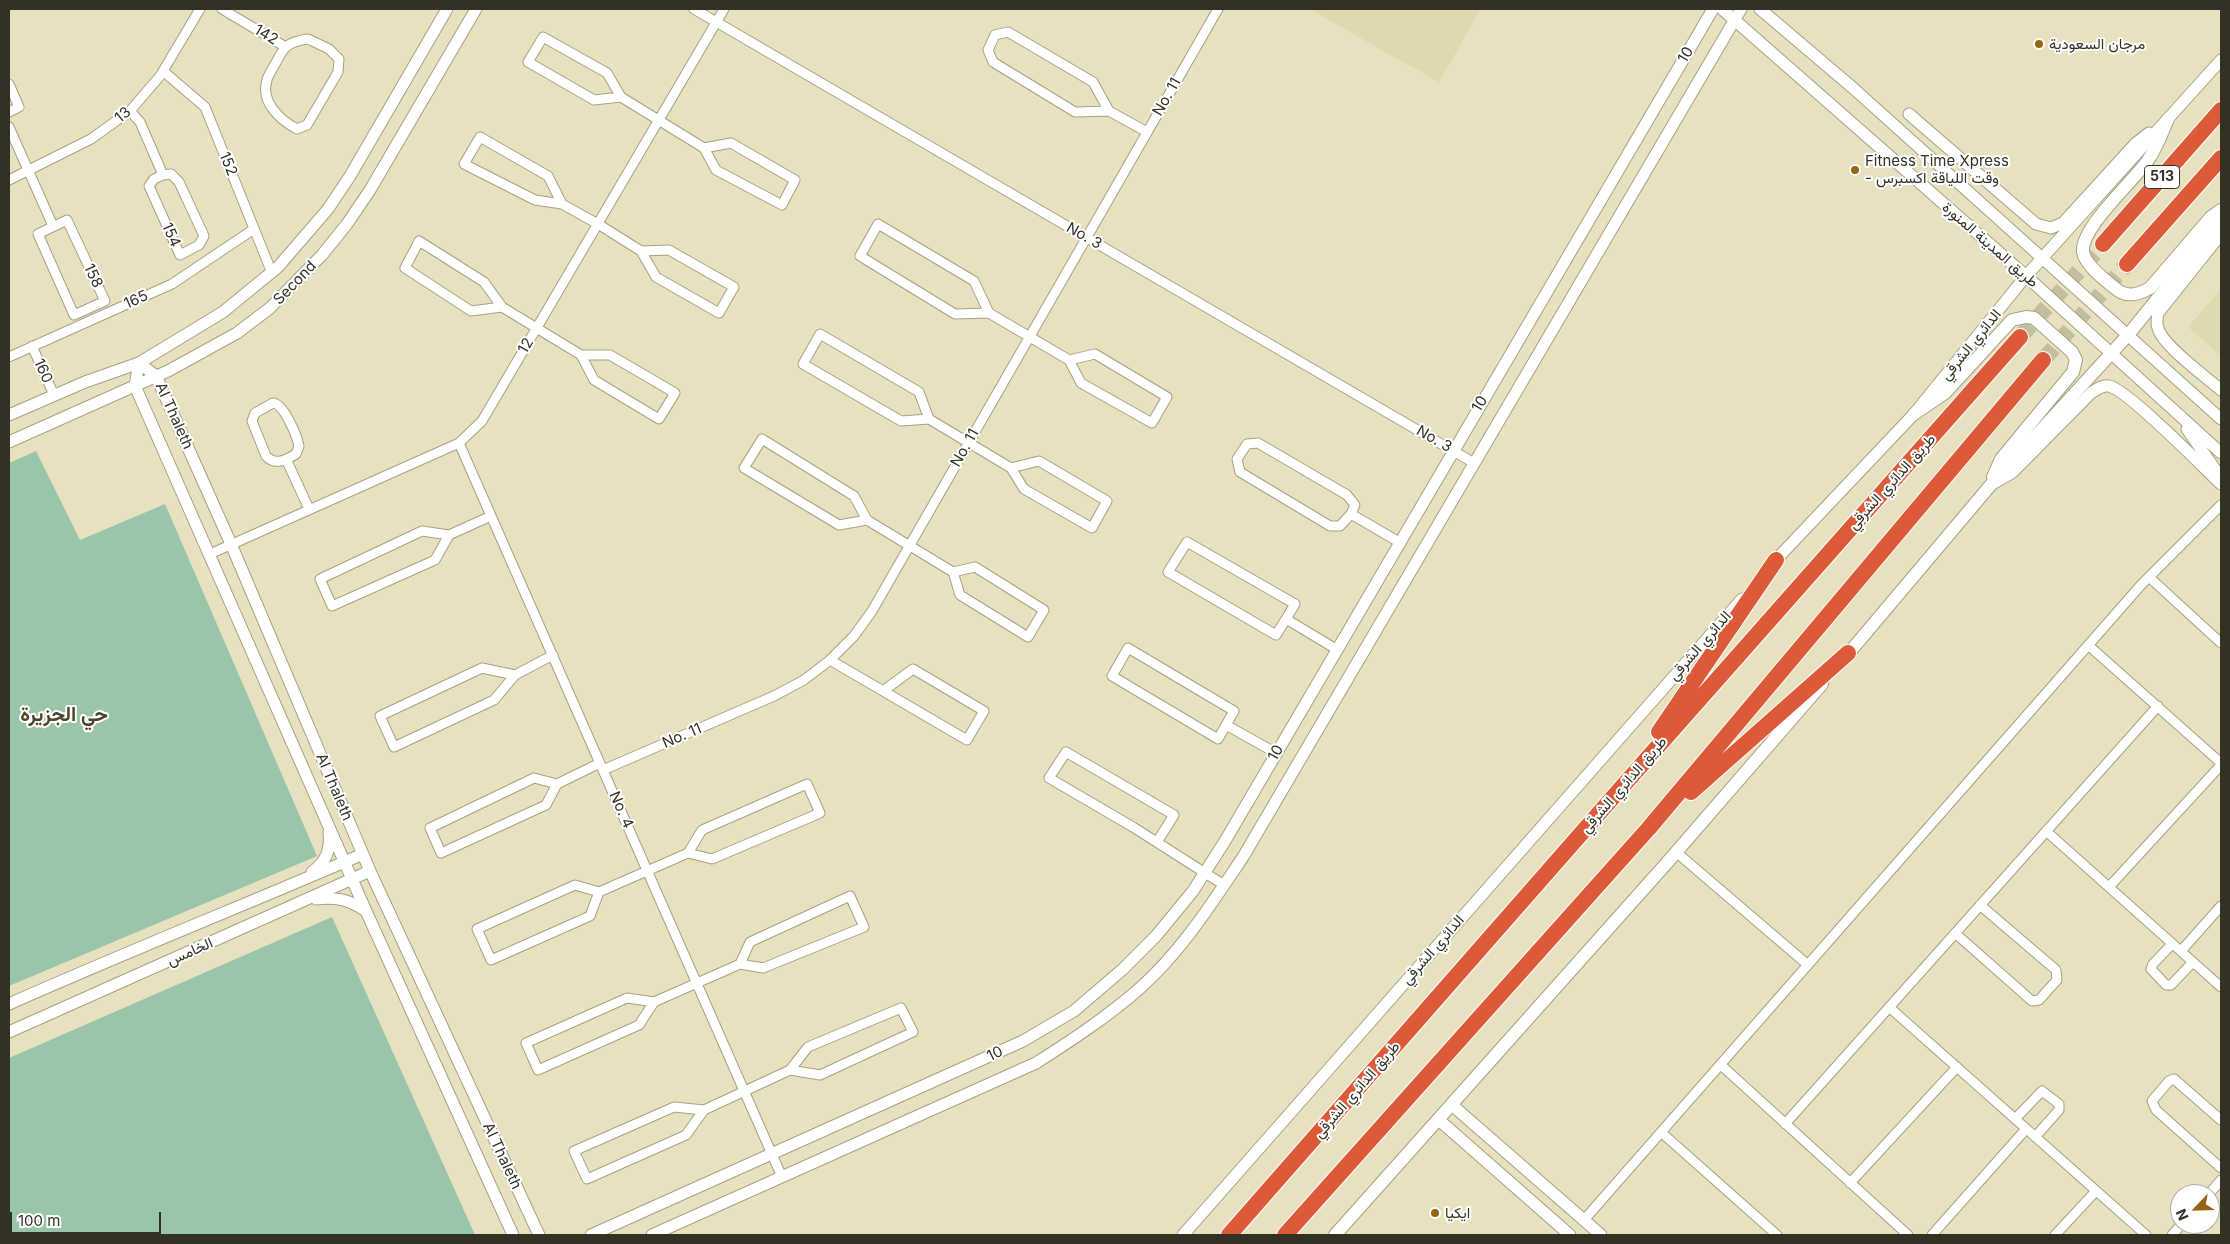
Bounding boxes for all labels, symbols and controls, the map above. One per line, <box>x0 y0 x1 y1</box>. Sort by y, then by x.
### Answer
street label: 142 <box>251 21 281 49</box>
place label: مرجان السعودية <box>2049 35 2145 53</box>
marker: مرجان السعودية <box>2033 38 2045 50</box>
street label: 10 <box>1674 44 1698 66</box>
street label: No. 11 <box>1149 75 1185 119</box>
street label: 13 <box>111 103 135 127</box>
street label: 152 <box>215 149 241 179</box>
place label: Fitness Time Xpress - وقت اللياقة اكسبرس <box>1865 152 2009 187</box>
marker: Fitness Time Xpress - وقت اللياقة اكسبرس <box>1849 164 1861 176</box>
road number: 513 <box>2144 166 2180 188</box>
street label: طريق المدينة المنورة <box>1938 198 2042 292</box>
street label: No. 3 <box>1063 219 1105 253</box>
street label: 154 <box>158 220 184 250</box>
street label: Second <box>270 257 320 309</box>
street label: 158 <box>80 261 106 291</box>
street label: 165 <box>121 287 151 313</box>
street label: الدائري الشرقي <box>1937 306 2005 384</box>
street label: 12 <box>514 335 538 357</box>
street label: 160 <box>30 356 56 386</box>
street label: Al Thaleth <box>151 380 197 452</box>
street label: 10 <box>1468 393 1492 415</box>
street label: No. 3 <box>1413 422 1455 456</box>
street label: No. 11 <box>947 426 983 470</box>
street label: طريق الدائري الشرقي <box>1844 431 1940 533</box>
street label: الدائري الشرقي <box>1665 608 1735 684</box>
district label: حي الجزيرة <box>20 703 108 727</box>
street label: No. 11 <box>660 720 704 752</box>
street label: طريق الدائري الشرقي <box>1577 733 1671 837</box>
street label: 10 <box>1264 742 1288 764</box>
street label: Al Thaleth <box>312 751 356 823</box>
street label: No. 4 <box>605 789 637 831</box>
street label: الدائري الشرقي <box>1398 912 1468 988</box>
street label: الخامس <box>164 934 216 970</box>
street label: طريق الدائري الشرقي <box>1310 1038 1404 1142</box>
street label: 10 <box>984 1042 1006 1066</box>
street label: Al Thaleth <box>479 1120 525 1192</box>
north arrow <box>2170 1184 2220 1234</box>
scale bar <box>12 1202 164 1234</box>
place label: ايكيا <box>1445 1204 1470 1222</box>
marker: ايكيا <box>1429 1207 1441 1219</box>
text: N <box>2172 1207 2192 1223</box>
text: 100 m <box>18 1211 60 1230</box>

